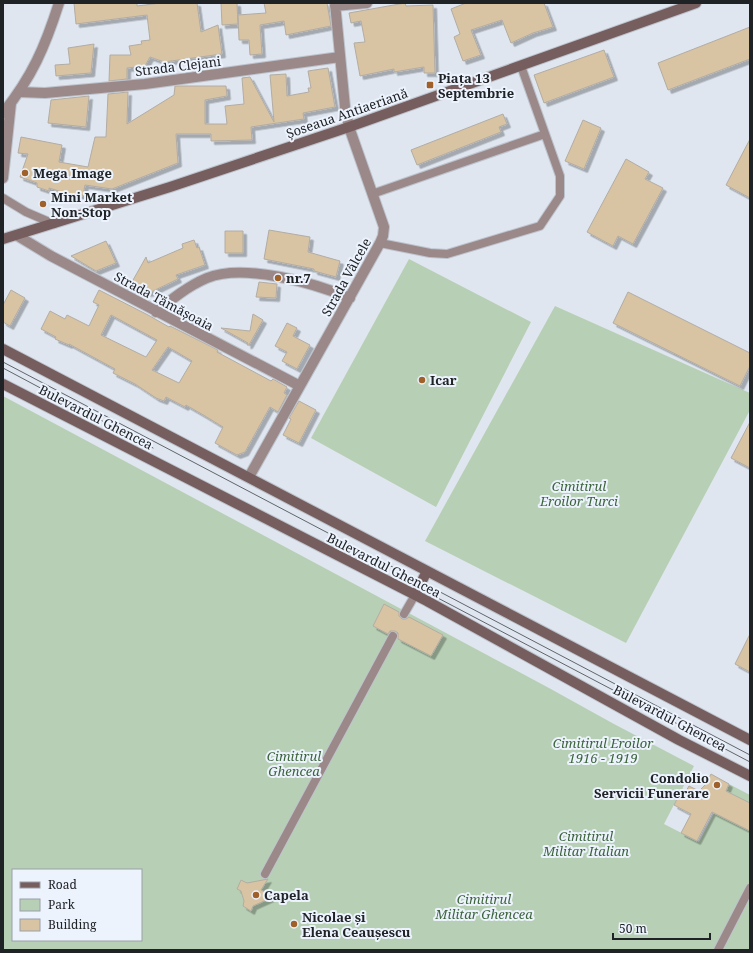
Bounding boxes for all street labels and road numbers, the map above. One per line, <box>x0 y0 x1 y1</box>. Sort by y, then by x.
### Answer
street label: Strada Clejani <box>134 52 222 80</box>
street label: Șoseaua Antiaeriană <box>284 84 410 142</box>
street label: Strada Vâlcele <box>317 234 375 319</box>
street label: Strada Tămășoaia <box>111 267 217 335</box>
street label: Bulevardul Ghencea <box>36 380 156 454</box>
street label: Bulevardul Ghencea <box>324 528 444 602</box>
street label: Bulevardul Ghencea <box>610 680 730 756</box>

